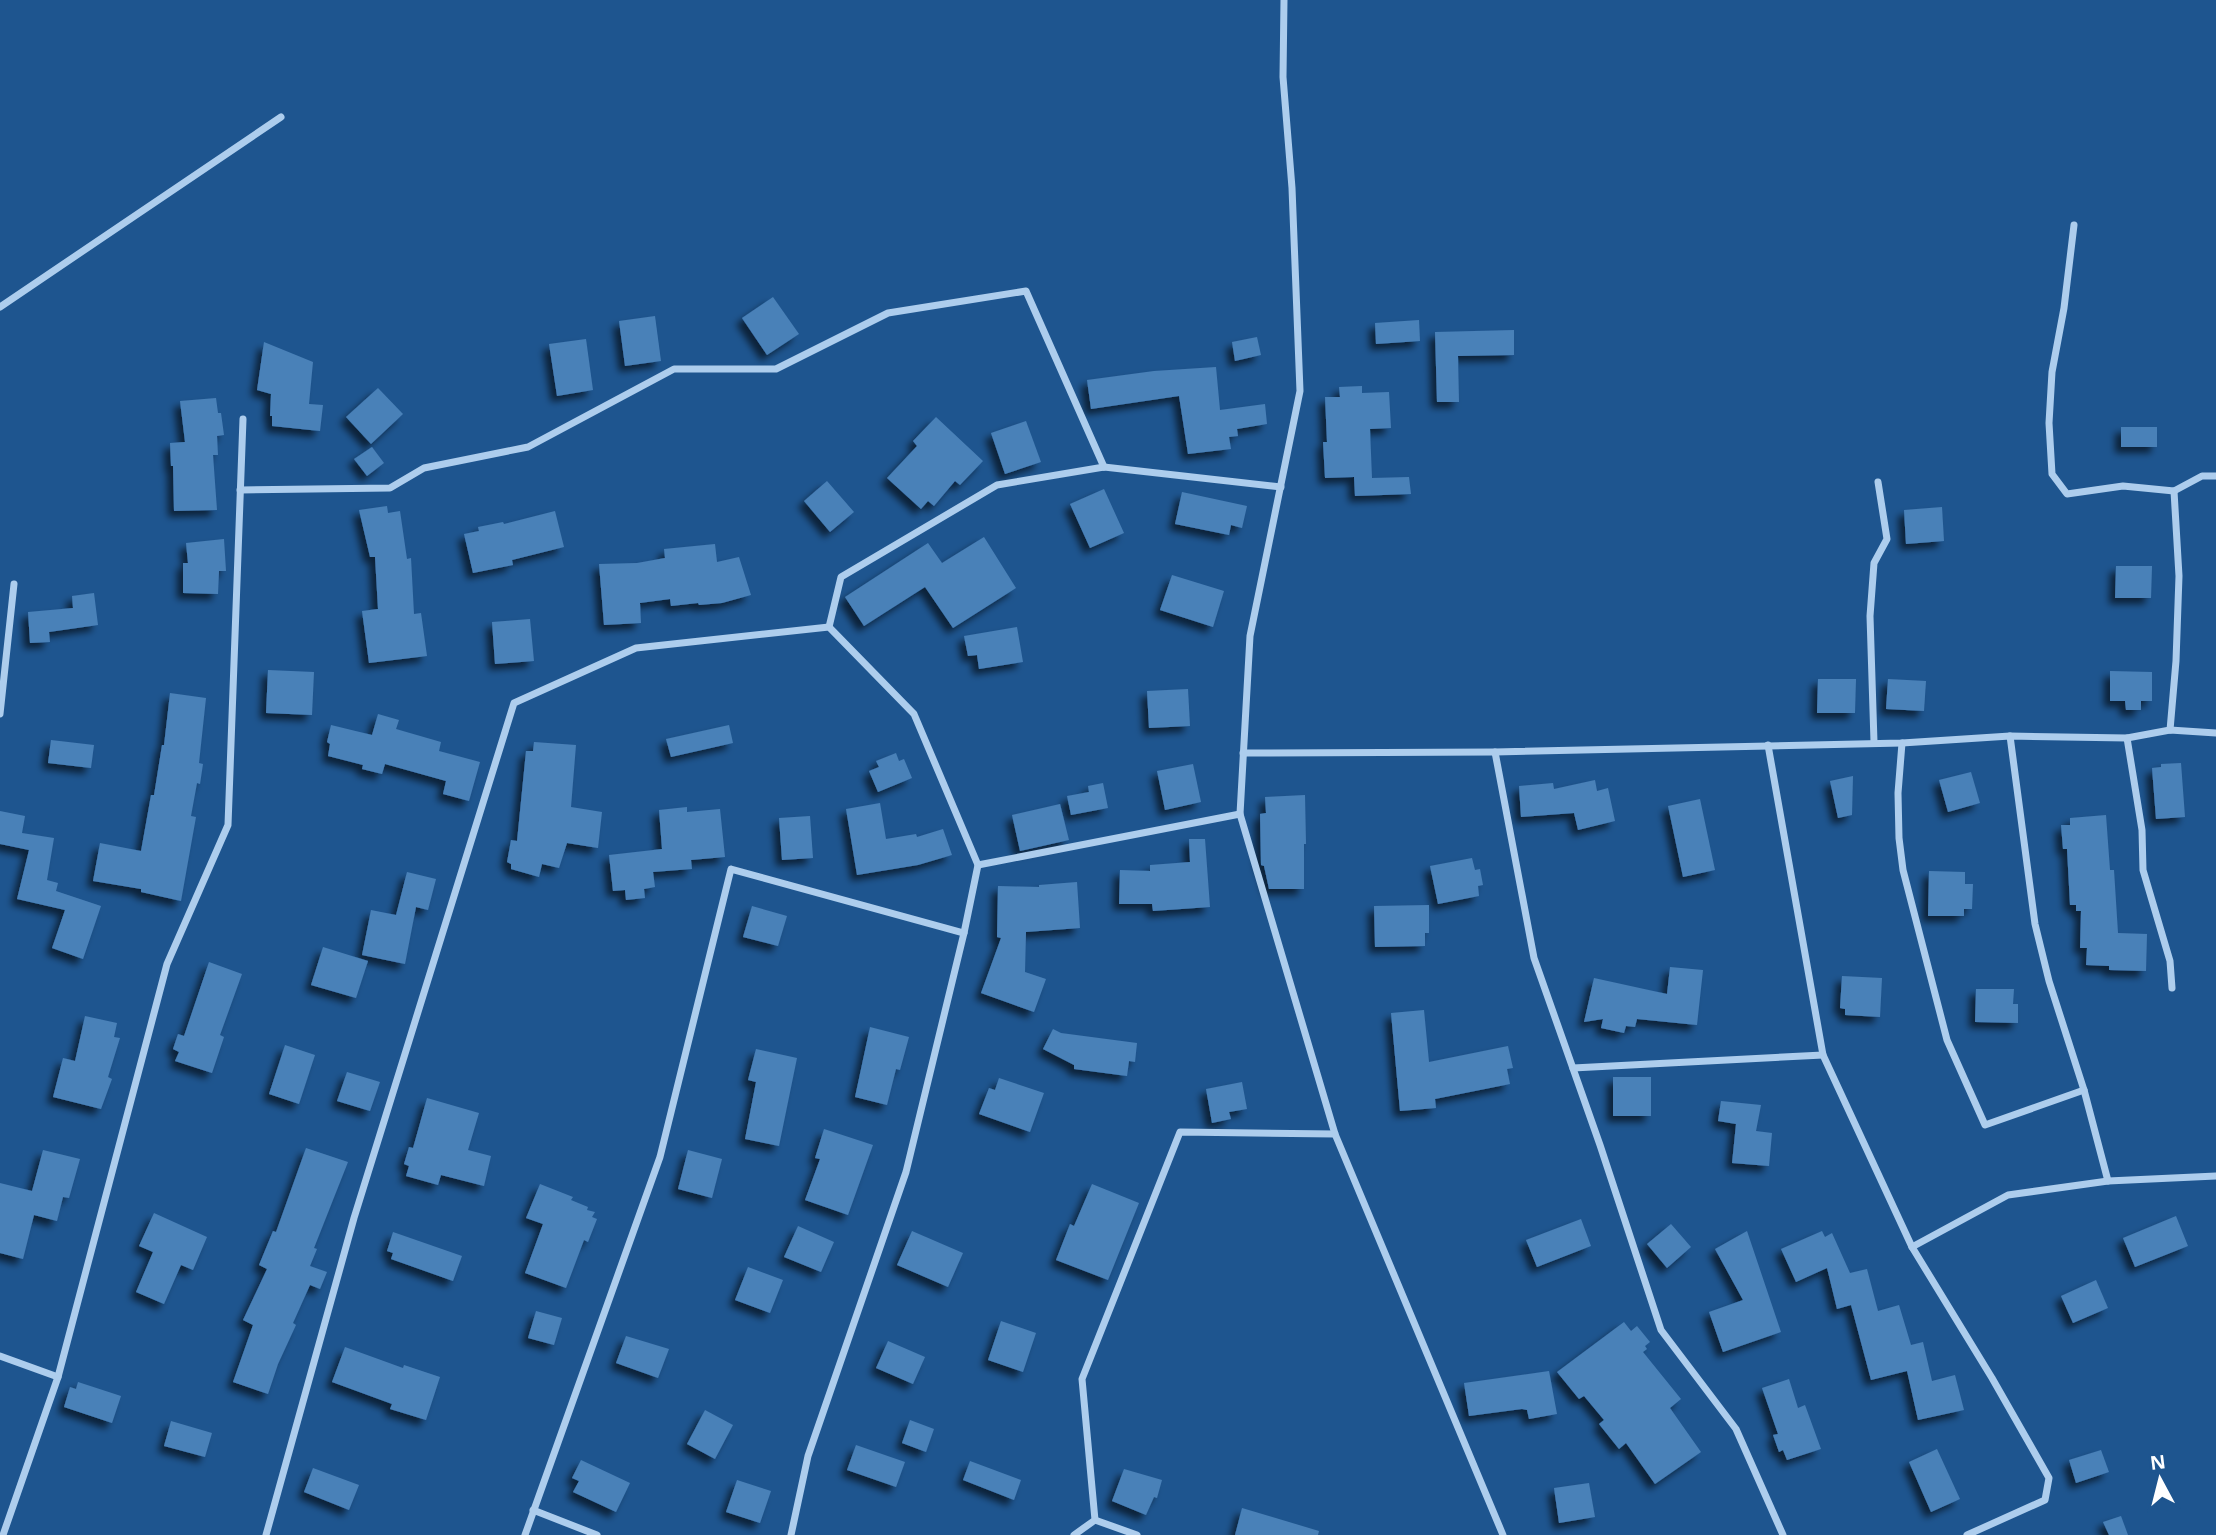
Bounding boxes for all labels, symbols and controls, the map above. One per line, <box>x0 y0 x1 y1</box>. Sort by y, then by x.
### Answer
north arrow <box>2125 1444 2195 1514</box>
text: N <box>2149 1448 2167 1476</box>

